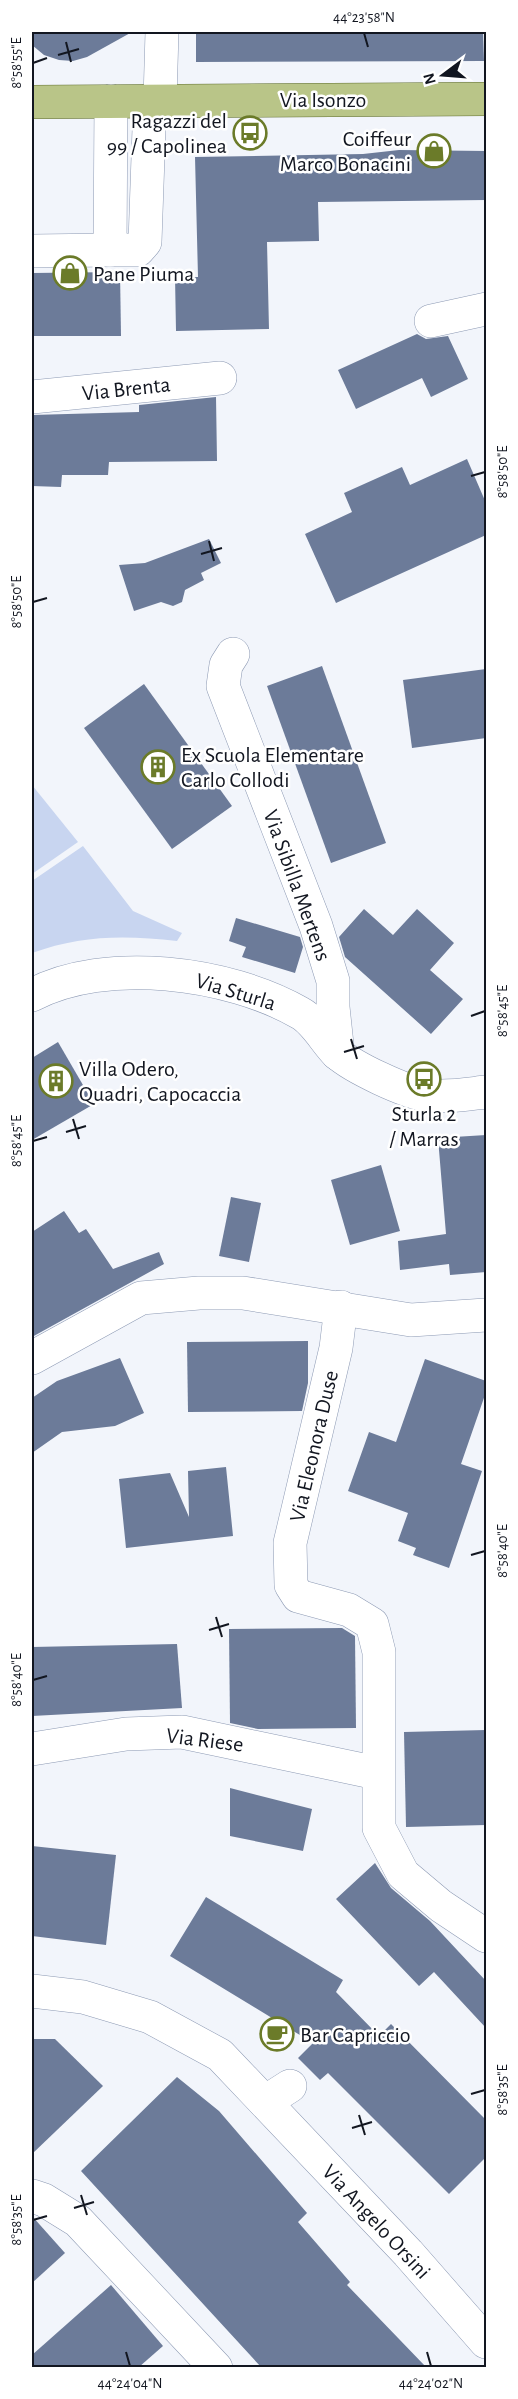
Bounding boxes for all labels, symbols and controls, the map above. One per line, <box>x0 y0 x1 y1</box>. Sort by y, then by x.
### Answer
text: 44°23'58"N <box>333 10 395 25</box>
text: 8°58'55"E <box>9 37 24 89</box>
north arrow <box>413 45 473 105</box>
text: N <box>420 71 439 86</box>
street label: Via Isonzo <box>280 89 366 111</box>
place label: Ragazzi del 99 / Capolinea <box>107 110 227 157</box>
bus stop icon: Ragazzi del 99 / Capolinea <box>232 115 268 151</box>
place label: Coiffeur Marco Bonacini <box>280 128 411 175</box>
shop icon: Coiffeur Marco Bonacini <box>416 133 452 169</box>
shop icon: Pane Piuma <box>52 255 88 291</box>
place label: Pane Piuma <box>93 263 194 285</box>
street label: Via Brenta <box>81 373 171 405</box>
text: 8°58'50"E <box>495 446 510 499</box>
text: 8°58'50"E <box>9 576 24 629</box>
place label: Ex Scuola Elementare Carlo Collodi <box>181 744 364 791</box>
building icon: Ex Scuola Elementare Carlo Collodi <box>140 749 176 785</box>
street label: Via Sibilla Mertens <box>260 807 335 964</box>
street label: Via Sturla <box>193 969 278 1015</box>
text: 8°58'45"E <box>495 985 510 1037</box>
place label: Villa Odero, Quadri, Capocaccia <box>79 1058 241 1105</box>
bus stop icon: Sturla 2 / Marras <box>406 1061 442 1097</box>
building icon: Villa Odero, Quadri, Capocaccia <box>38 1063 74 1099</box>
place label: Sturla 2 / Marras <box>389 1103 459 1150</box>
text: 8°58'45"E <box>9 1115 24 1167</box>
street label: Via Eleonora Duse <box>286 1368 342 1524</box>
text: 8°58'40"E <box>495 1524 510 1578</box>
text: 8°58'40"E <box>9 1653 24 1707</box>
street label: Via Riese <box>165 1724 245 1756</box>
cafe icon: Bar Capriccio <box>259 2016 295 2052</box>
place label: Bar Capriccio <box>300 2024 411 2046</box>
text: 8°58'35"E <box>495 2064 510 2116</box>
street label: Via Angelo Orsini <box>318 2160 435 2283</box>
text: 8°58'35"E <box>9 2194 24 2246</box>
text: 44°24'04"N <box>98 2376 162 2391</box>
text: 44°24'02"N <box>399 2376 463 2391</box>

